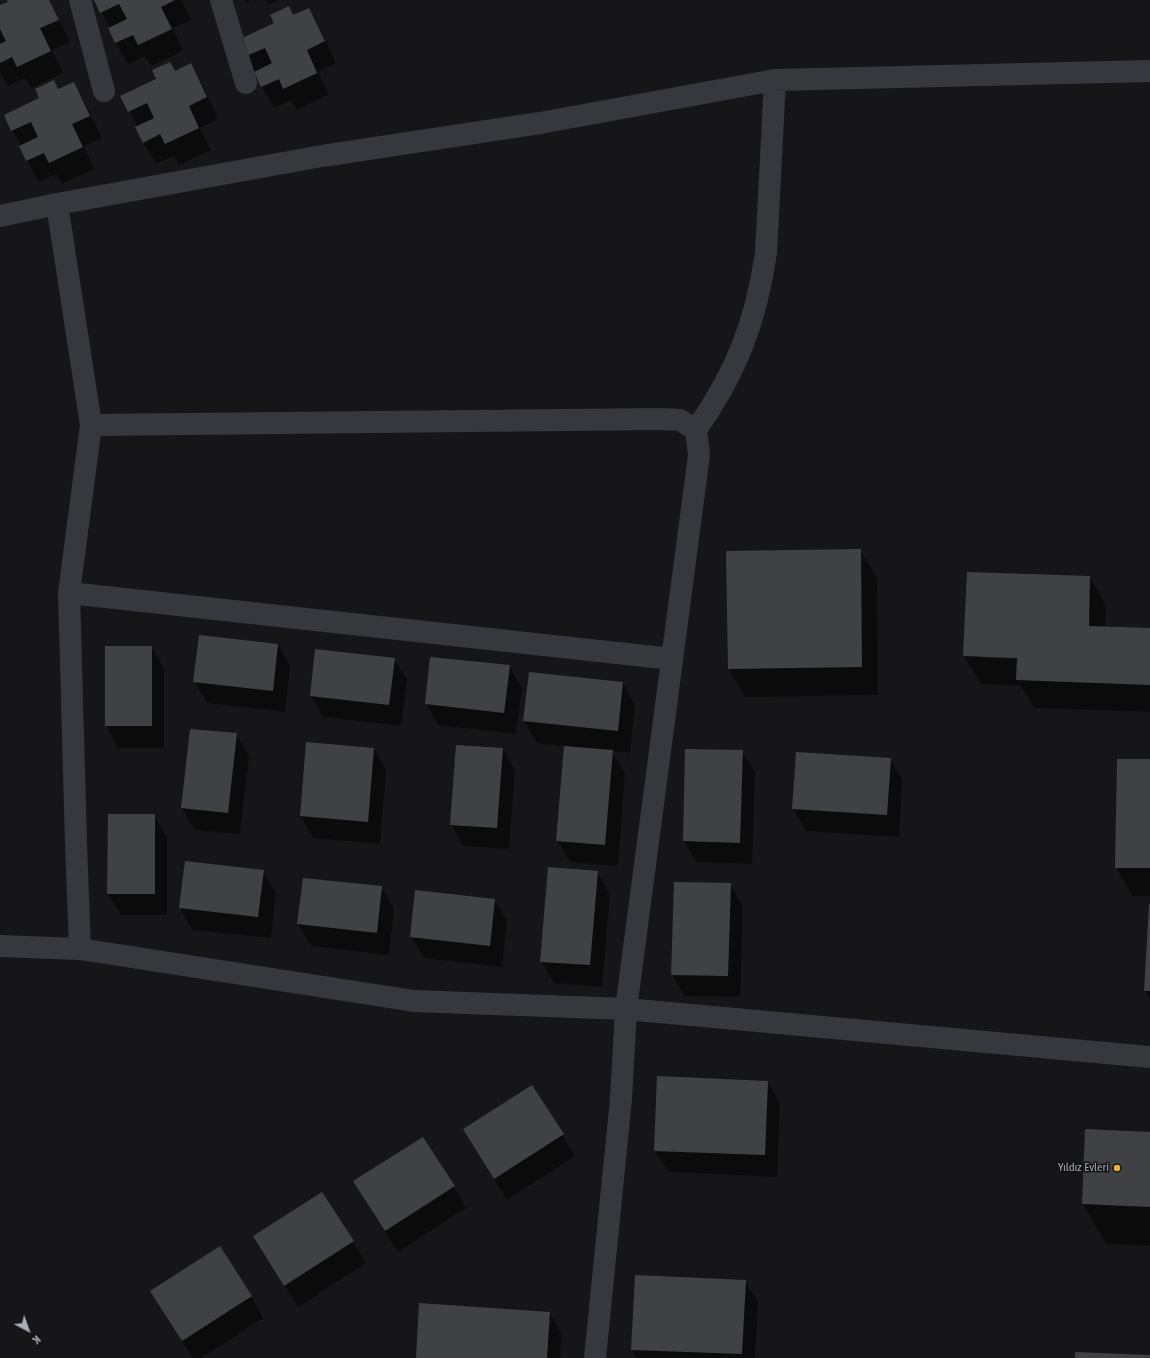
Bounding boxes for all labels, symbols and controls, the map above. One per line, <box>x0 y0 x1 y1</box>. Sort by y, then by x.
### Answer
place label: Yıldız Evleri <box>1058 1161 1109 1175</box>
marker: Yıldız Evleri <box>1112 1163 1122 1173</box>
north arrow <box>8 1310 48 1350</box>
text: K <box>30 1332 43 1346</box>

